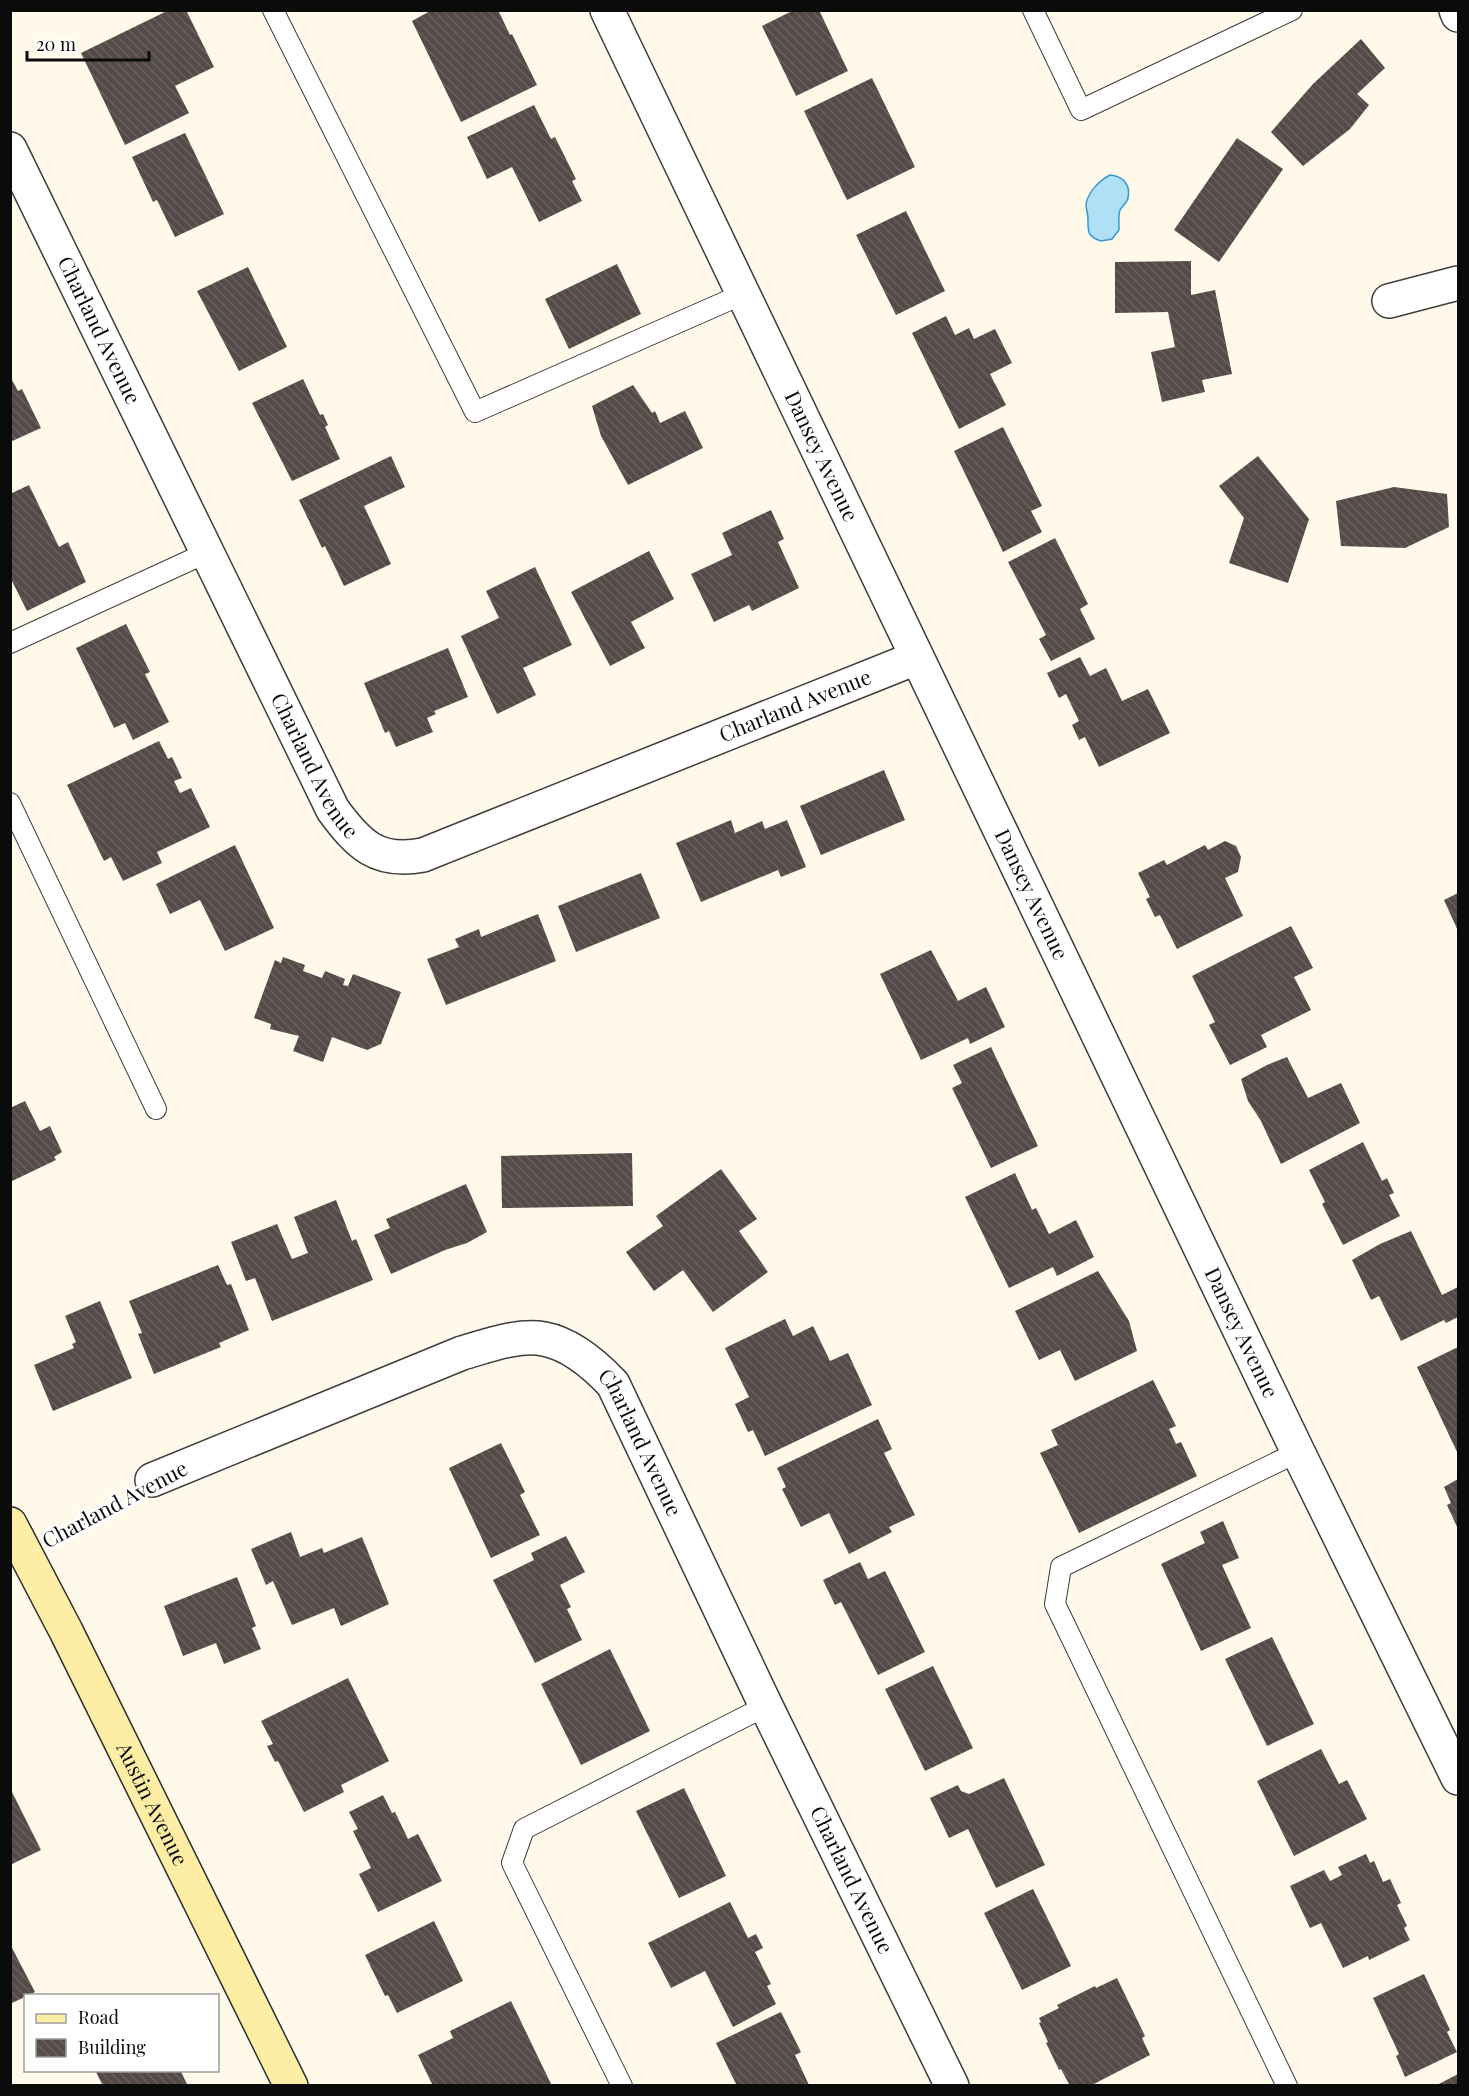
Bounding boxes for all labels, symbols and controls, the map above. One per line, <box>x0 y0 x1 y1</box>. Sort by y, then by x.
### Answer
scale bar <box>27 24 148 62</box>
text: 20 m <box>36 32 76 56</box>
street label: Charland Avenue <box>52 251 148 408</box>
street label: Dansey Avenue <box>779 386 866 526</box>
street label: Charland Avenue <box>714 661 875 747</box>
street label: Charland Avenue <box>266 688 366 844</box>
street label: Dansey Avenue <box>989 824 1076 964</box>
street label: Dansey Avenue <box>1199 1262 1286 1402</box>
street label: Charland Avenue <box>593 1361 690 1520</box>
street label: Charland Avenue <box>36 1453 192 1553</box>
street label: Austin Avenue <box>111 1736 196 1870</box>
street label: Charland Avenue <box>805 1801 901 1958</box>
legend <box>24 1994 219 2072</box>
text: Road <box>78 2005 119 2029</box>
text: Building <box>78 2035 146 2059</box>

